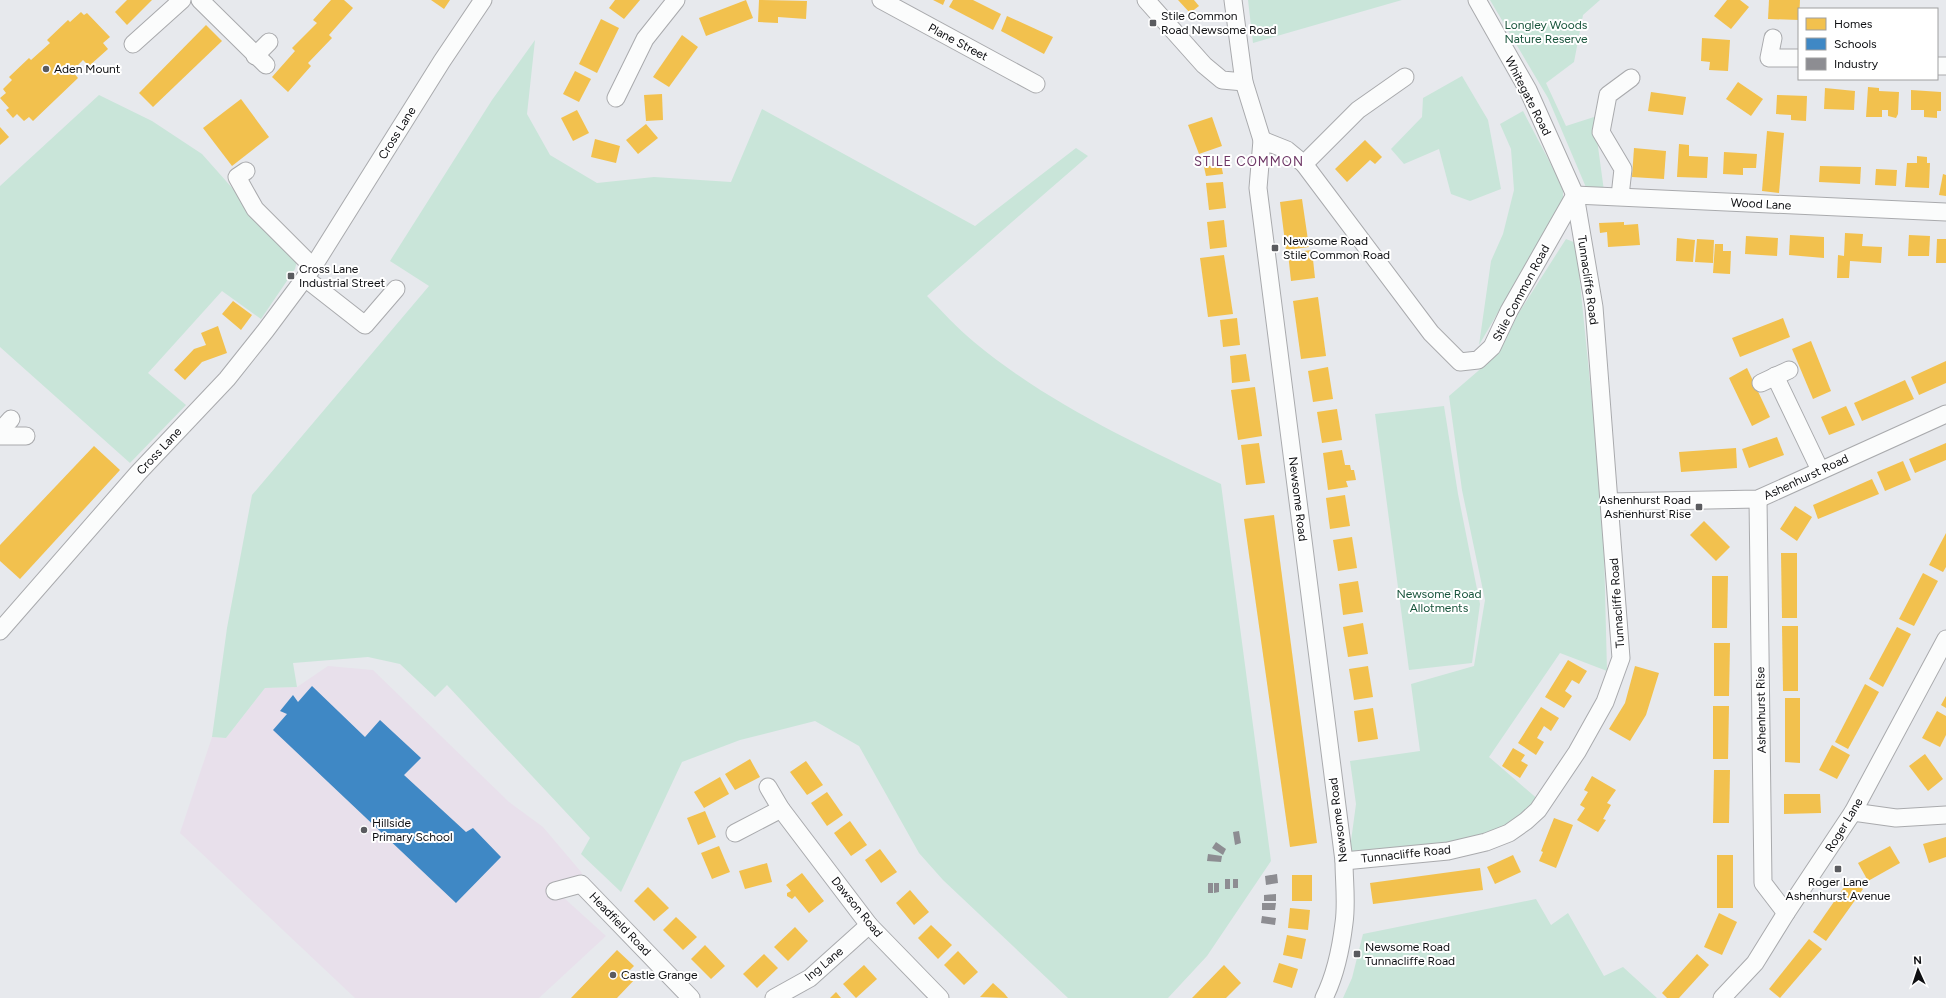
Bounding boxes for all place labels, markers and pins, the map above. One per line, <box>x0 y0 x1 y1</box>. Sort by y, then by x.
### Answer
place label: Stile Common Road Newsome Road <box>1161 9 1277 37</box>
marker: Stile Common Road Newsome Road <box>1148 18 1158 28</box>
place label: Aden Mount <box>54 62 121 76</box>
marker: Aden Mount <box>41 64 51 74</box>
place label: Newsome Road Stile Common Road <box>1283 234 1390 262</box>
marker: Newsome Road Stile Common Road <box>1270 243 1280 253</box>
place label: Cross Lane Industrial Street <box>299 262 385 290</box>
marker: Cross Lane Industrial Street <box>286 271 296 281</box>
place label: Ashenhurst Road Ashenhurst Rise <box>1599 493 1691 521</box>
marker: Ashenhurst Road Ashenhurst Rise <box>1694 502 1704 512</box>
place label: Hillside Primary School <box>372 816 453 844</box>
marker: Hillside Primary School <box>359 825 369 835</box>
marker: Roger Lane Ashenhurst Avenue <box>1833 864 1843 874</box>
place label: Roger Lane Ashenhurst Avenue <box>1786 875 1891 903</box>
place label: Newsome Road Tunnacliffe Road <box>1365 940 1455 968</box>
marker: Newsome Road Tunnacliffe Road <box>1352 949 1362 959</box>
place label: Castle Grange <box>621 968 698 982</box>
marker: Castle Grange <box>608 970 618 980</box>

